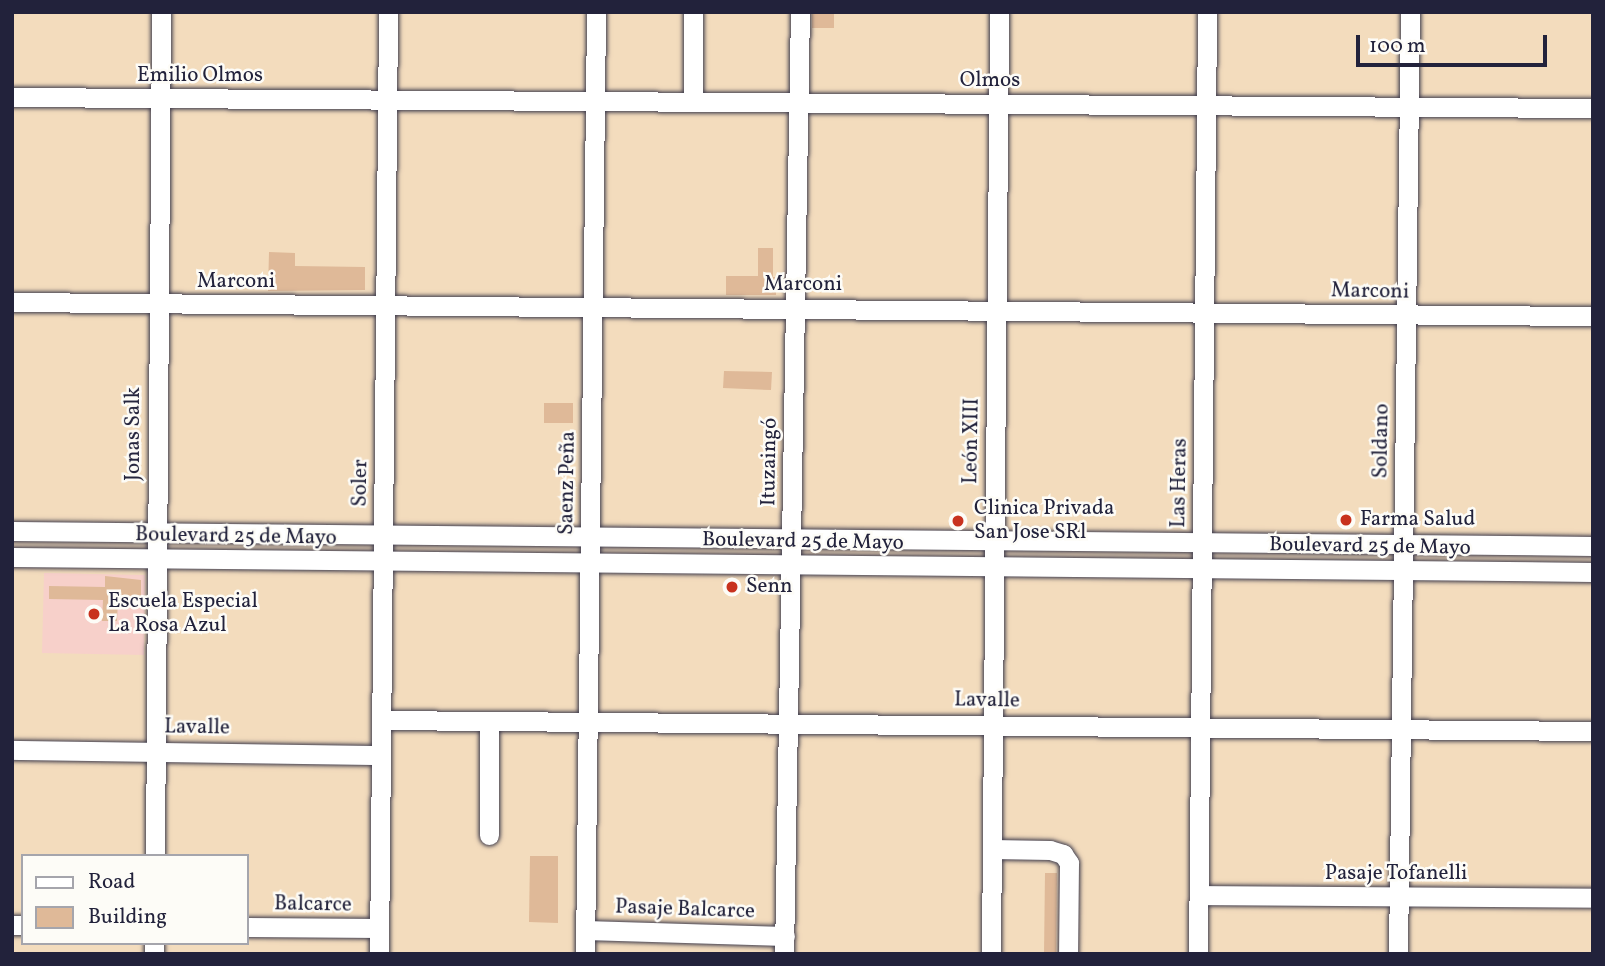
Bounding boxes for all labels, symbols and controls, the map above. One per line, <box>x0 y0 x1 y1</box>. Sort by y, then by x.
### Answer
scale bar <box>1360 21 1551 65</box>
text: 100 m <box>1369 32 1426 61</box>
street label: Emilio Olmos <box>137 63 263 89</box>
street label: Olmos <box>960 68 1020 94</box>
street label: Marconi <box>197 269 275 295</box>
street label: Marconi <box>764 272 842 298</box>
street label: Marconi <box>1331 279 1409 305</box>
street label: Jonas Salk <box>121 387 147 481</box>
street label: León XIII <box>959 398 985 484</box>
street label: Soldano <box>1369 403 1395 479</box>
street label: Ituzaingó <box>757 418 783 506</box>
street label: Saenz Peña <box>554 431 582 535</box>
street label: Las Heras <box>1167 438 1193 528</box>
street label: Soler <box>348 459 374 507</box>
place label: Clinica Privada San Jose SRl <box>974 496 1114 546</box>
place label: Farma Salud <box>1360 507 1475 533</box>
marker: Clinica Privada San Jose SRl <box>948 511 968 531</box>
marker: Farma Salud <box>1338 512 1354 528</box>
street label: Boulevard 25 de Mayo <box>135 523 337 551</box>
street label: Boulevard 25 de Mayo <box>702 528 904 556</box>
street label: Boulevard 25 de Mayo <box>1269 533 1471 561</box>
place label: Senn <box>746 574 793 600</box>
marker: Senn <box>724 579 740 595</box>
place label: Escuela Especial La Rosa Azul <box>108 589 258 639</box>
marker: Escuela Especial La Rosa Azul <box>86 606 102 622</box>
street label: Lavalle <box>954 688 1020 714</box>
street label: Lavalle <box>164 715 230 741</box>
legend <box>21 854 248 945</box>
street label: Pasaje Tofanelli <box>1324 861 1468 887</box>
text: Road <box>88 868 135 897</box>
street label: Balcarce <box>274 892 352 918</box>
street label: Pasaje Balcarce <box>615 895 755 925</box>
text: Building <box>88 903 167 932</box>

